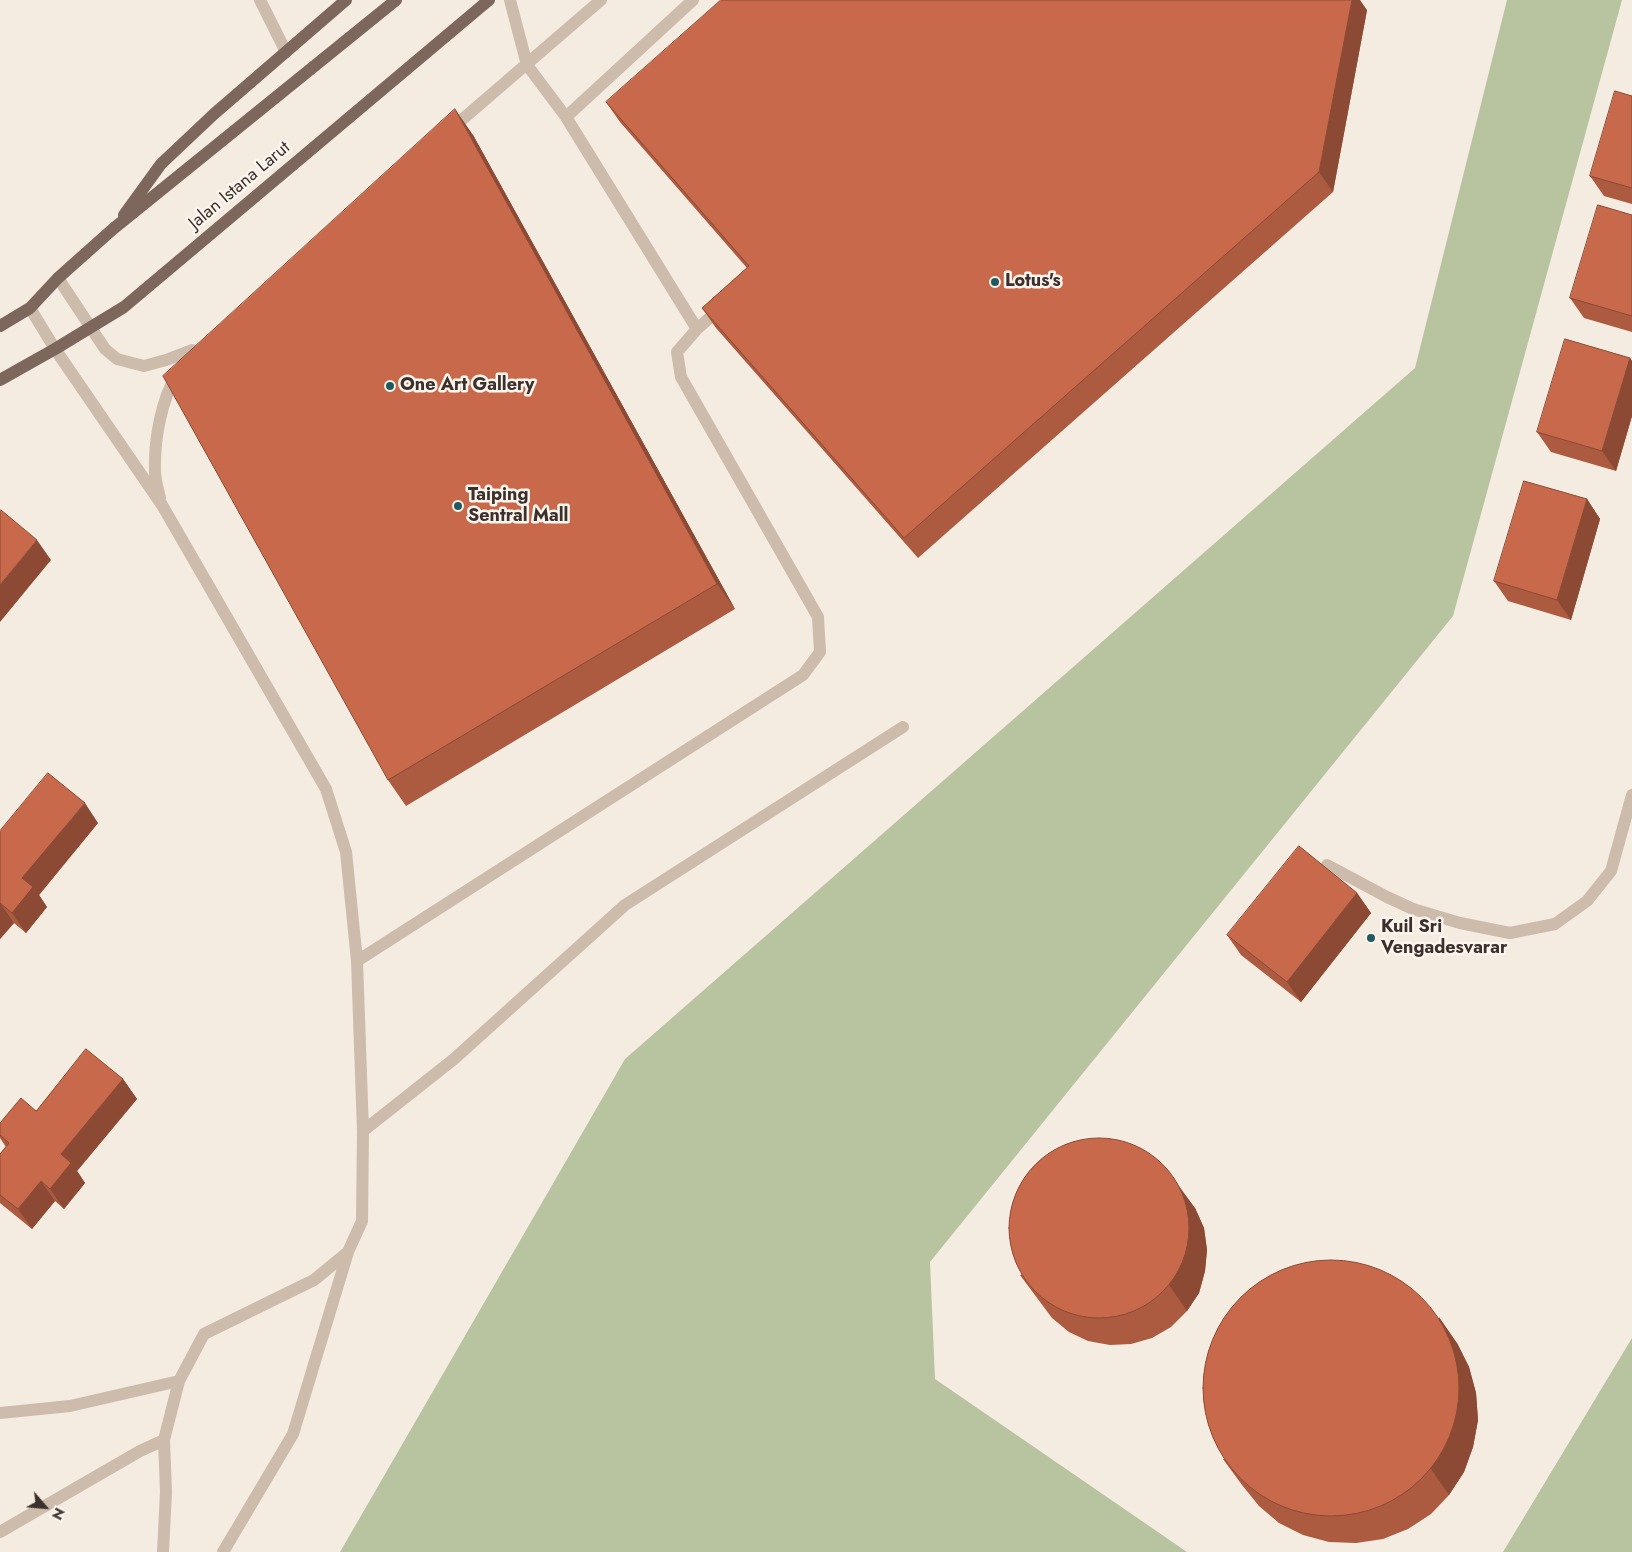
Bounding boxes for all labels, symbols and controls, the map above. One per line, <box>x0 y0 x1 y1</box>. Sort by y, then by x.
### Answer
street label: Jalan Istana Larut <box>185 137 295 235</box>
place label: Lotus's <box>1005 271 1061 293</box>
marker: Lotus's <box>989 276 1001 288</box>
place label: One Art Gallery <box>400 375 534 397</box>
marker: One Art Gallery <box>384 380 396 392</box>
place label: Taiping Sentral Mall <box>468 485 568 528</box>
marker: Taiping Sentral Mall <box>452 500 464 512</box>
place label: Kuil Sri Vengadesvarar <box>1381 917 1507 960</box>
marker: Kuil Sri Vengadesvarar <box>1365 932 1377 944</box>
north arrow <box>20 1482 70 1532</box>
text: N <box>47 1504 70 1523</box>

